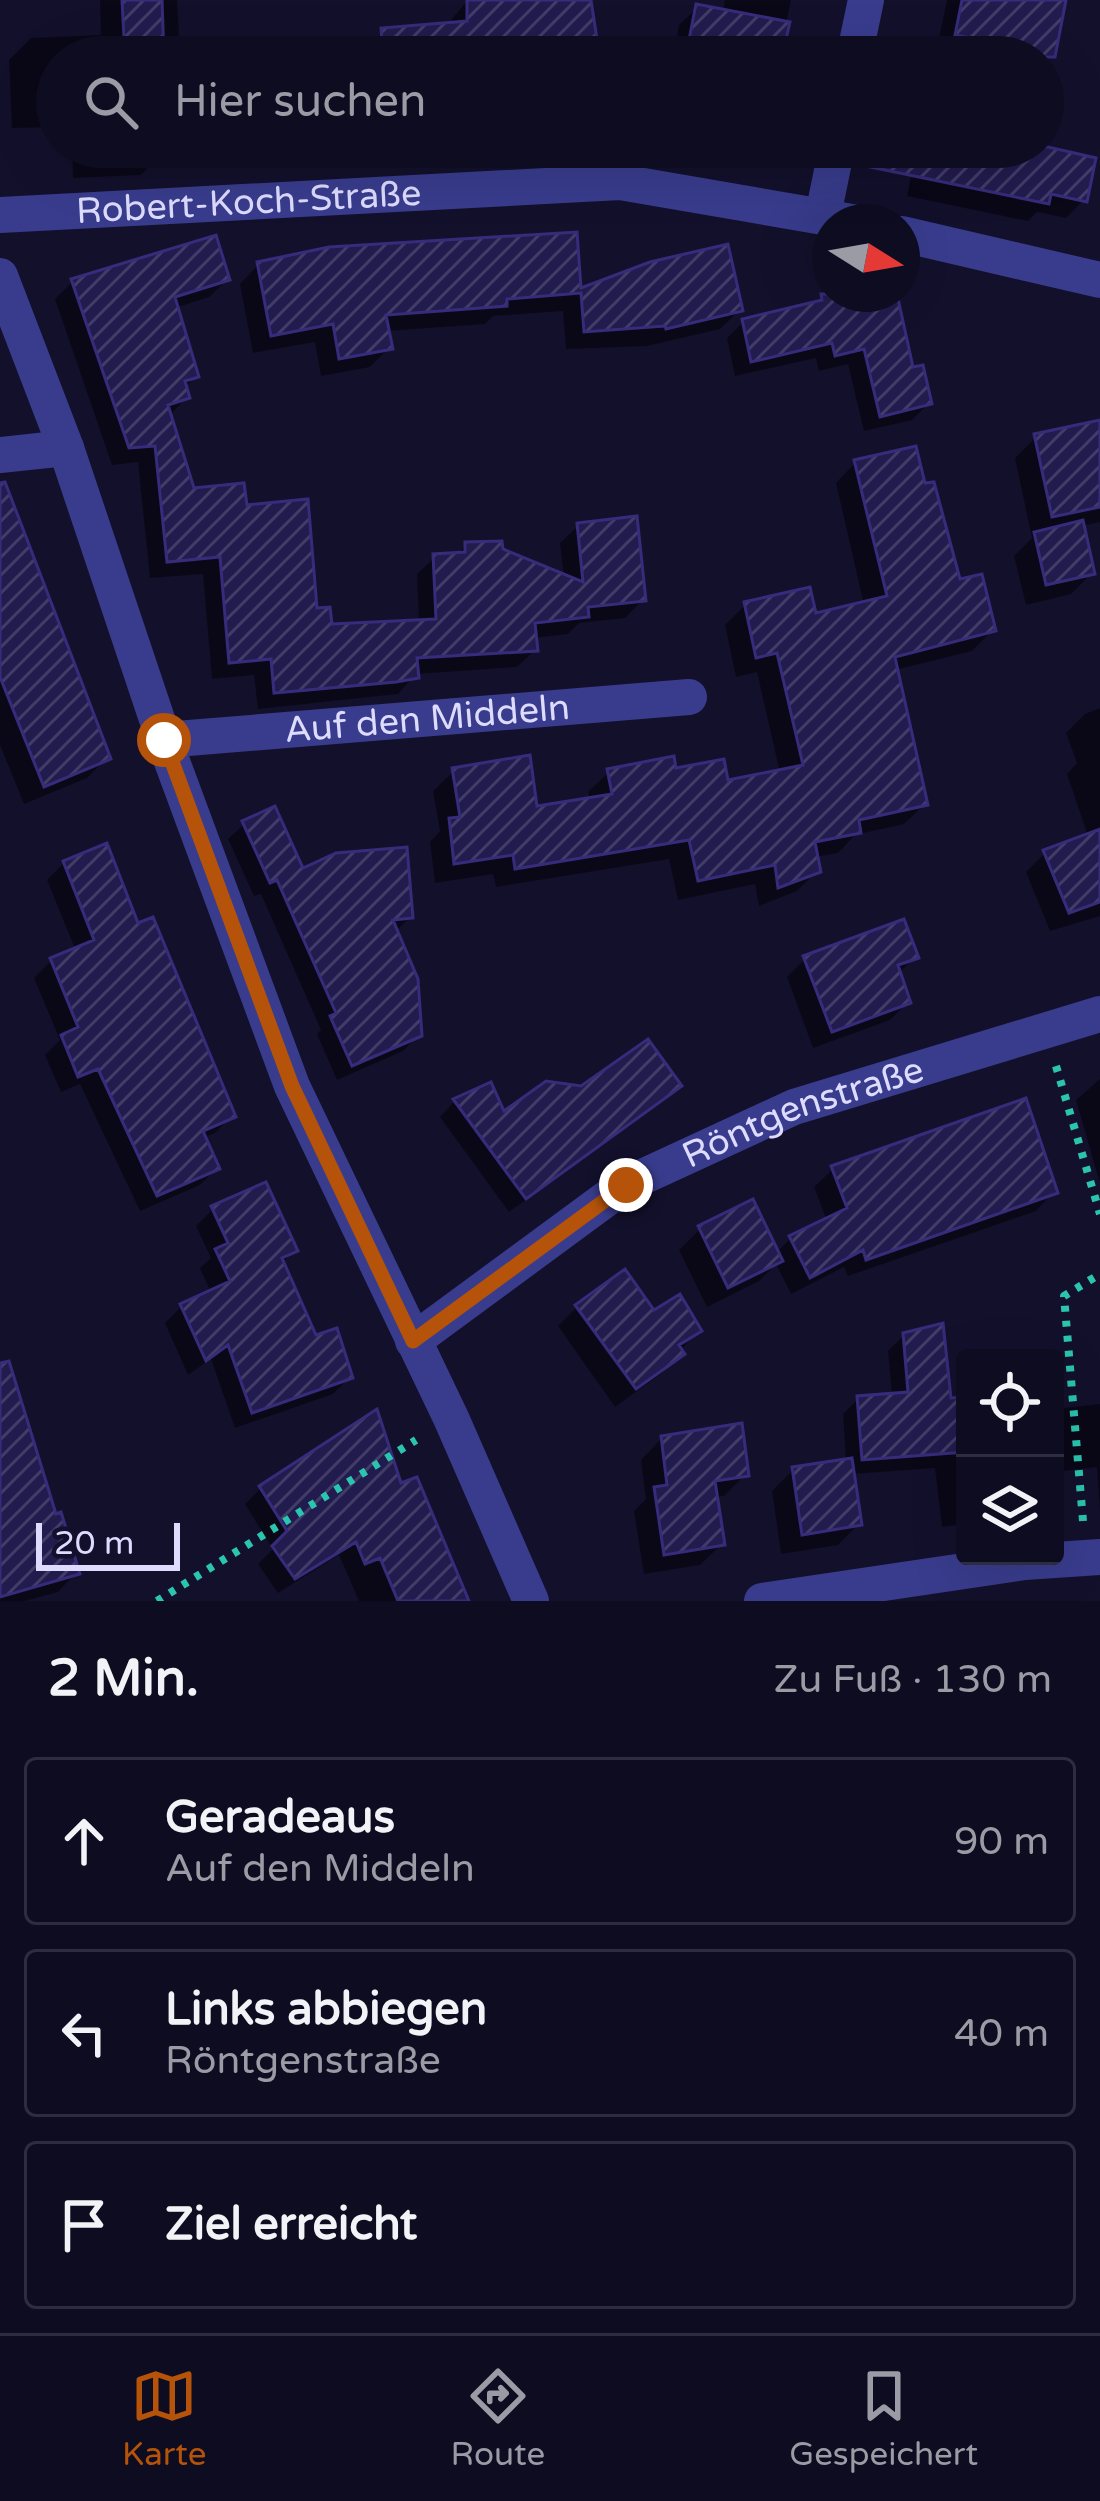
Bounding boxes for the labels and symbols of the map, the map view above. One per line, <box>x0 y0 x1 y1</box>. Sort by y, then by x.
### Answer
street label: Robert-Koch-Straße <box>75 171 422 232</box>
north arrow <box>812 204 920 312</box>
street label: Auf den Middeln <box>283 685 571 752</box>
route start <box>137 713 191 767</box>
street label: Röntgenstraße <box>675 1047 929 1177</box>
route end <box>599 1158 653 1212</box>
scale bar <box>36 1517 180 1570</box>

